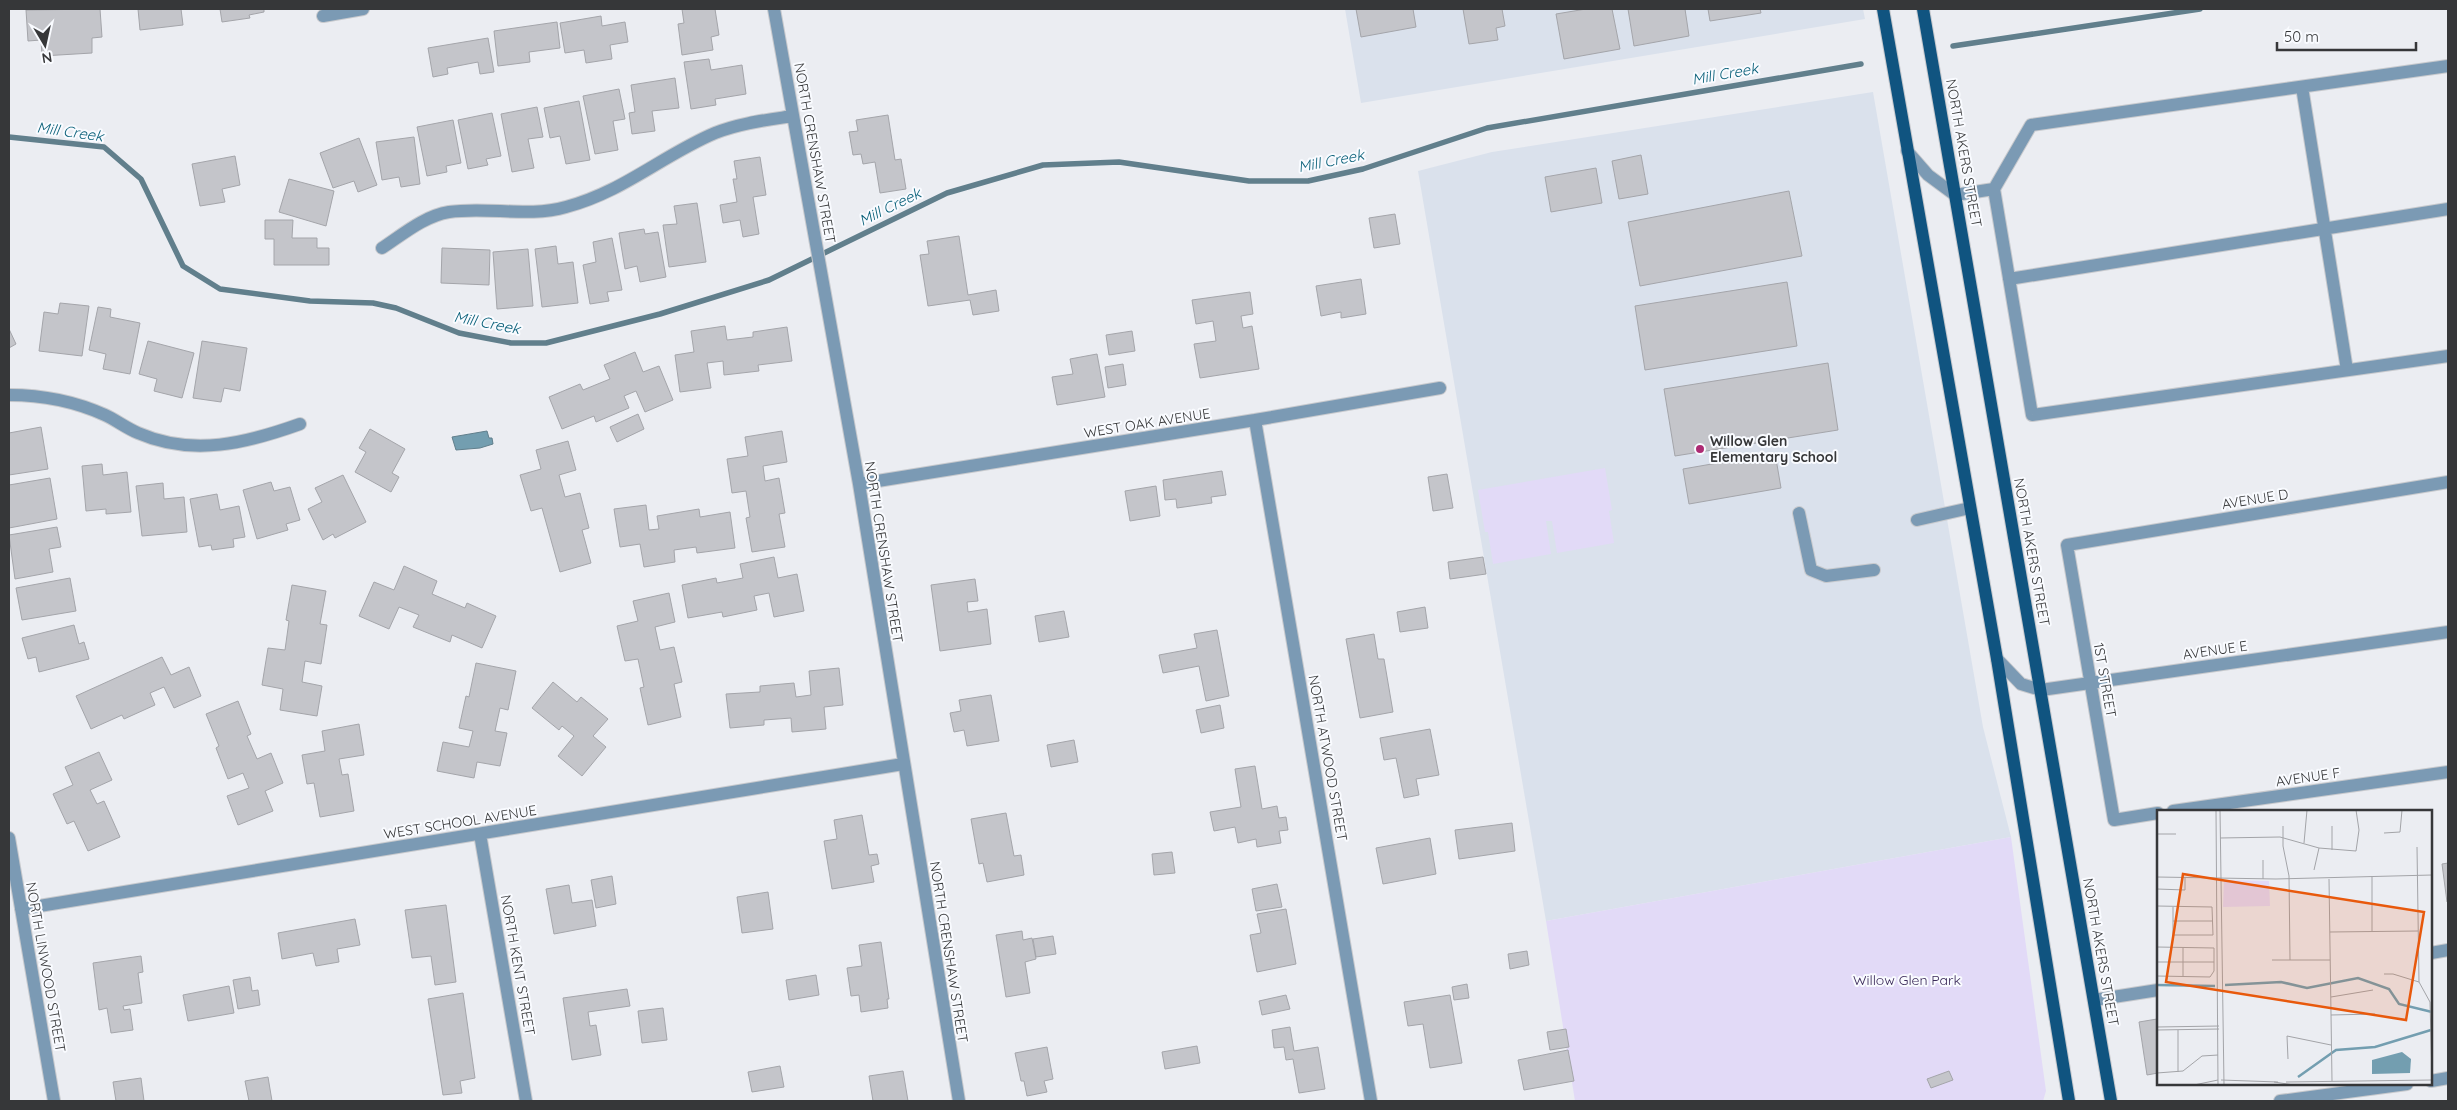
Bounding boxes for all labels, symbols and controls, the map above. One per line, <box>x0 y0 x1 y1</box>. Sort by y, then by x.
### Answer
north arrow <box>20 20 70 70</box>
scale bar <box>2277 20 2416 52</box>
text: 50 m <box>2284 27 2319 46</box>
text: N <box>41 48 54 68</box>
water label: Mill Creek <box>1690 58 1761 89</box>
street label: NORTH CRENSHAW STREET <box>790 61 840 245</box>
street label: NORTH AKERS STREET <box>1942 78 1986 228</box>
water label: Mill Creek <box>36 117 106 146</box>
water label: Mill Creek <box>1296 144 1367 176</box>
water label: Mill Creek <box>856 182 926 230</box>
water label: Mill Creek <box>452 307 524 339</box>
street label: WEST OAK AVENUE <box>1082 404 1212 442</box>
place label: Willow Glen Elementary School <box>1710 432 1837 466</box>
marker: Willow Glen Elementary School <box>1694 443 1706 455</box>
street label: NORTH CRENSHAW STREET <box>861 460 907 644</box>
street label: NORTH AKERS STREET <box>2010 477 2054 627</box>
street label: AVENUE D <box>2220 485 2290 513</box>
street label: AVENUE E <box>2182 637 2248 663</box>
street label: 1ST STREET <box>2090 641 2120 719</box>
street label: NORTH ATWOOD STREET <box>1305 674 1351 842</box>
street label: AVENUE F <box>2275 764 2341 790</box>
street label: WEST SCHOOL AVENUE <box>382 801 538 843</box>
inset map <box>2157 810 2432 1085</box>
street label: NORTH CRENSHAW STREET <box>926 860 972 1044</box>
street label: NORTH AKERS STREET <box>2079 877 2123 1027</box>
street label: NORTH LINWOOD STREET <box>22 881 70 1053</box>
street label: NORTH KENT STREET <box>497 893 539 1037</box>
park label: Willow Glen Park <box>1853 971 1961 989</box>

